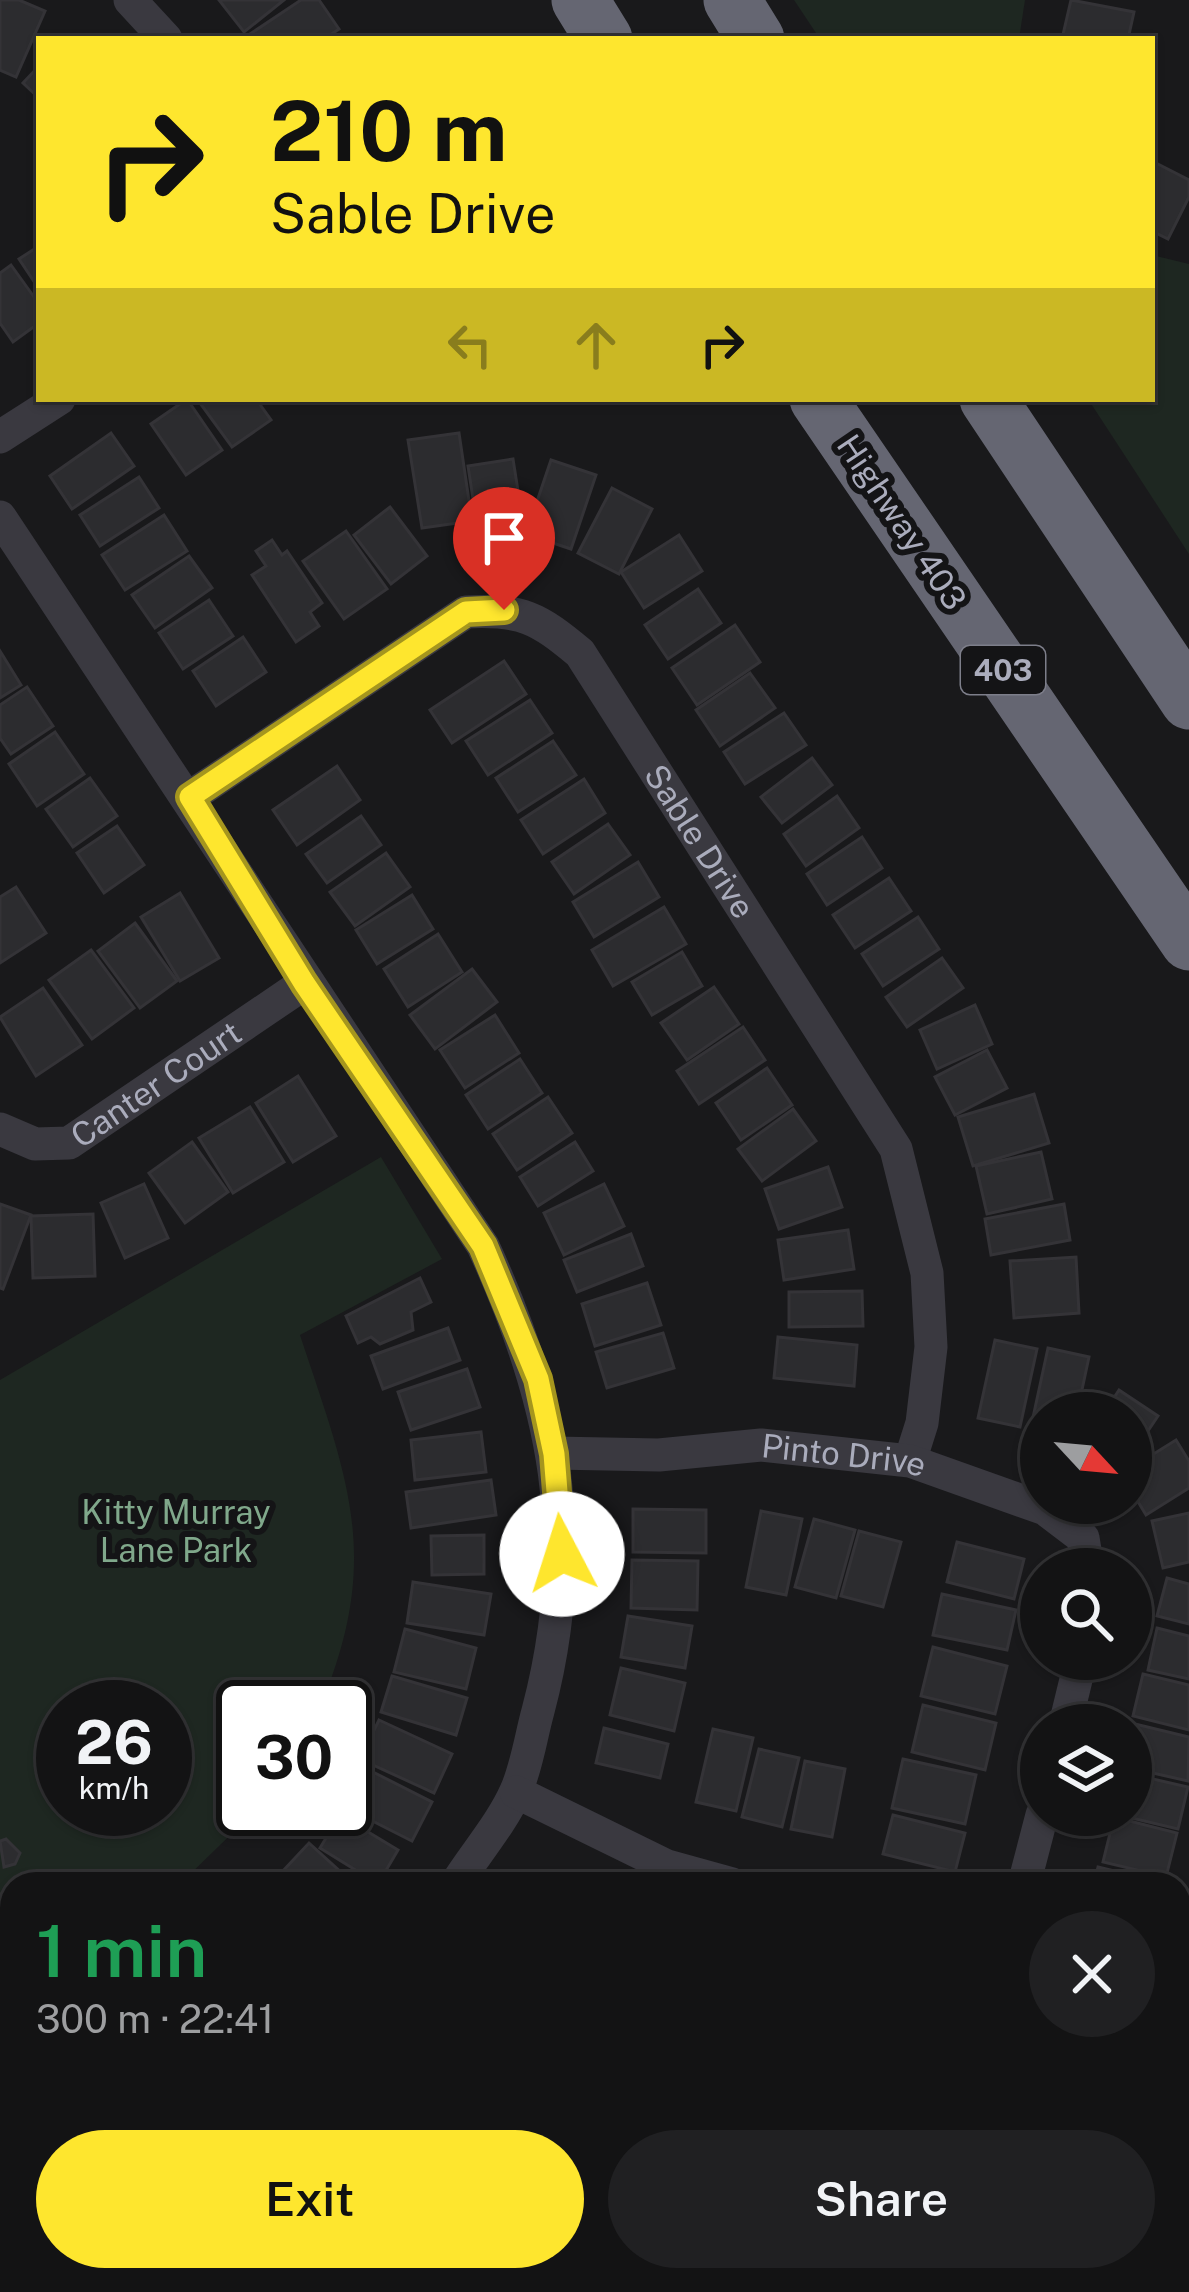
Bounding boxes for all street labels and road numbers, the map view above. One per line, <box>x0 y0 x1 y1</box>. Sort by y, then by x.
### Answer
street label: Highway 403 <box>830 427 974 617</box>
road number: 403 <box>961 646 1045 694</box>
street label: Sable Drive <box>637 757 763 925</box>
street label: Canter Court <box>64 1013 248 1155</box>
street label: Pinto Drive <box>760 1426 932 1484</box>

